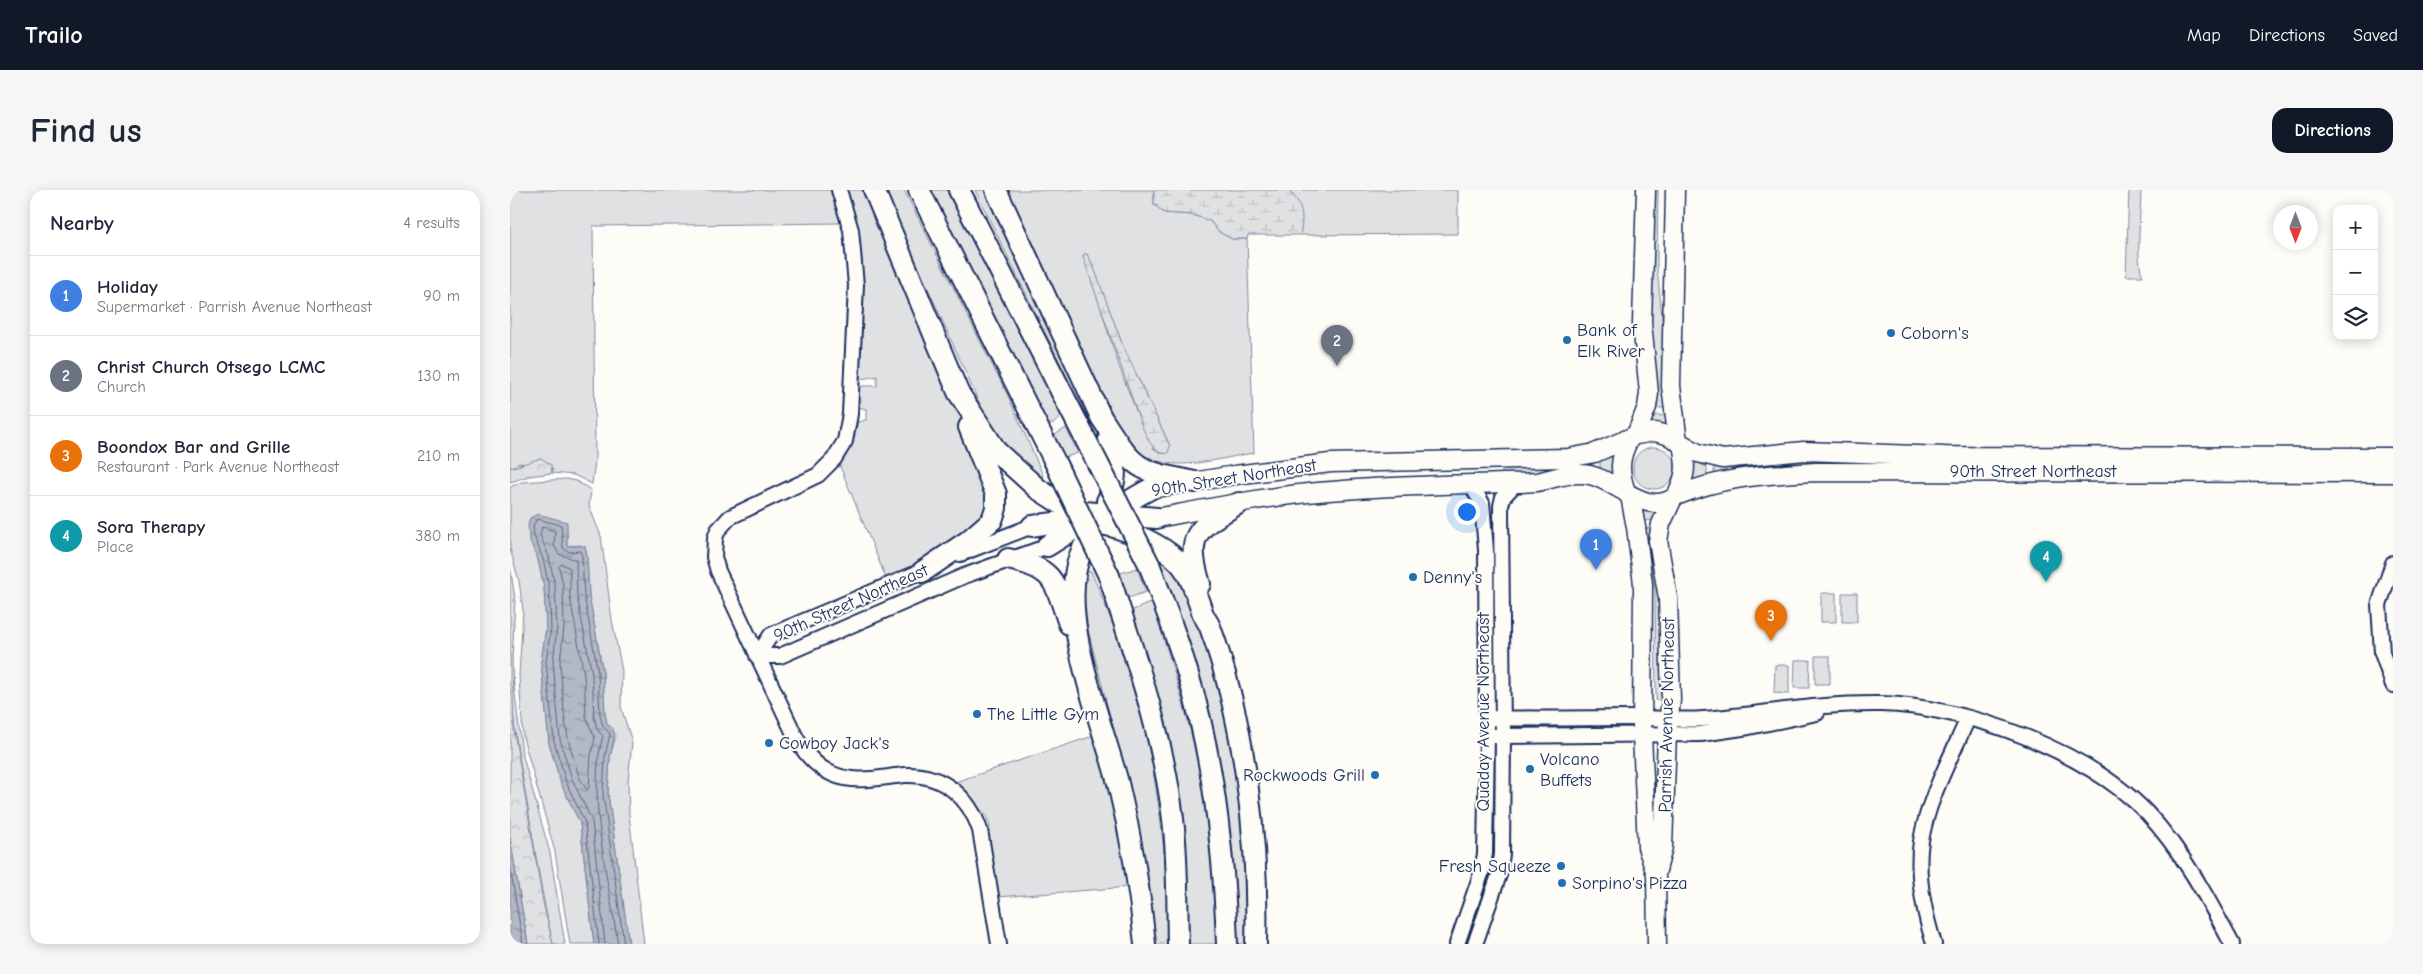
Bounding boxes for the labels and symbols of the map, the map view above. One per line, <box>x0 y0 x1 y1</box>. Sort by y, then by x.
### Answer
north arrow <box>2273 205 2318 250</box>
place label: Bank of Elk River <box>1577 320 1646 362</box>
place label: Coborn's <box>1901 323 1969 344</box>
pin: 2 <box>1321 325 1353 366</box>
marker: Coborn's <box>1885 327 1897 339</box>
marker: Bank of Elk River <box>1561 334 1573 346</box>
street label: 90th Street Northeast <box>1150 454 1319 501</box>
street label: 90th Street Northeast <box>1950 461 2117 482</box>
your location <box>1454 499 1480 525</box>
pin: 1 <box>1580 529 1612 570</box>
pin: 4 <box>2030 541 2062 582</box>
street label: 90th Street Northeast <box>771 559 932 646</box>
place label: Denny's <box>1423 567 1482 588</box>
marker: Denny's <box>1407 571 1419 583</box>
pin: 3 <box>1755 600 1787 641</box>
street label: Quaday Avenue Northeast <box>1473 612 1494 812</box>
street label: Parrish Avenue Northeast <box>1655 616 1679 813</box>
place label: The Little Gym <box>987 704 1099 725</box>
marker: The Little Gym <box>971 708 983 720</box>
place label: Cowboy Jack's <box>779 733 889 754</box>
marker: Cowboy Jack's <box>763 737 775 749</box>
place label: Volcano Buffets <box>1540 749 1599 791</box>
marker: Volcano Buffets <box>1524 763 1536 775</box>
place label: Rockwoods Grill <box>1243 765 1365 786</box>
marker: Rockwoods Grill <box>1369 769 1381 781</box>
place label: Fresh Squeeze <box>1439 856 1551 877</box>
marker: Fresh Squeeze <box>1555 860 1567 872</box>
place label: Sorpino's Pizza <box>1572 873 1687 894</box>
marker: Sorpino's Pizza <box>1556 877 1568 889</box>

